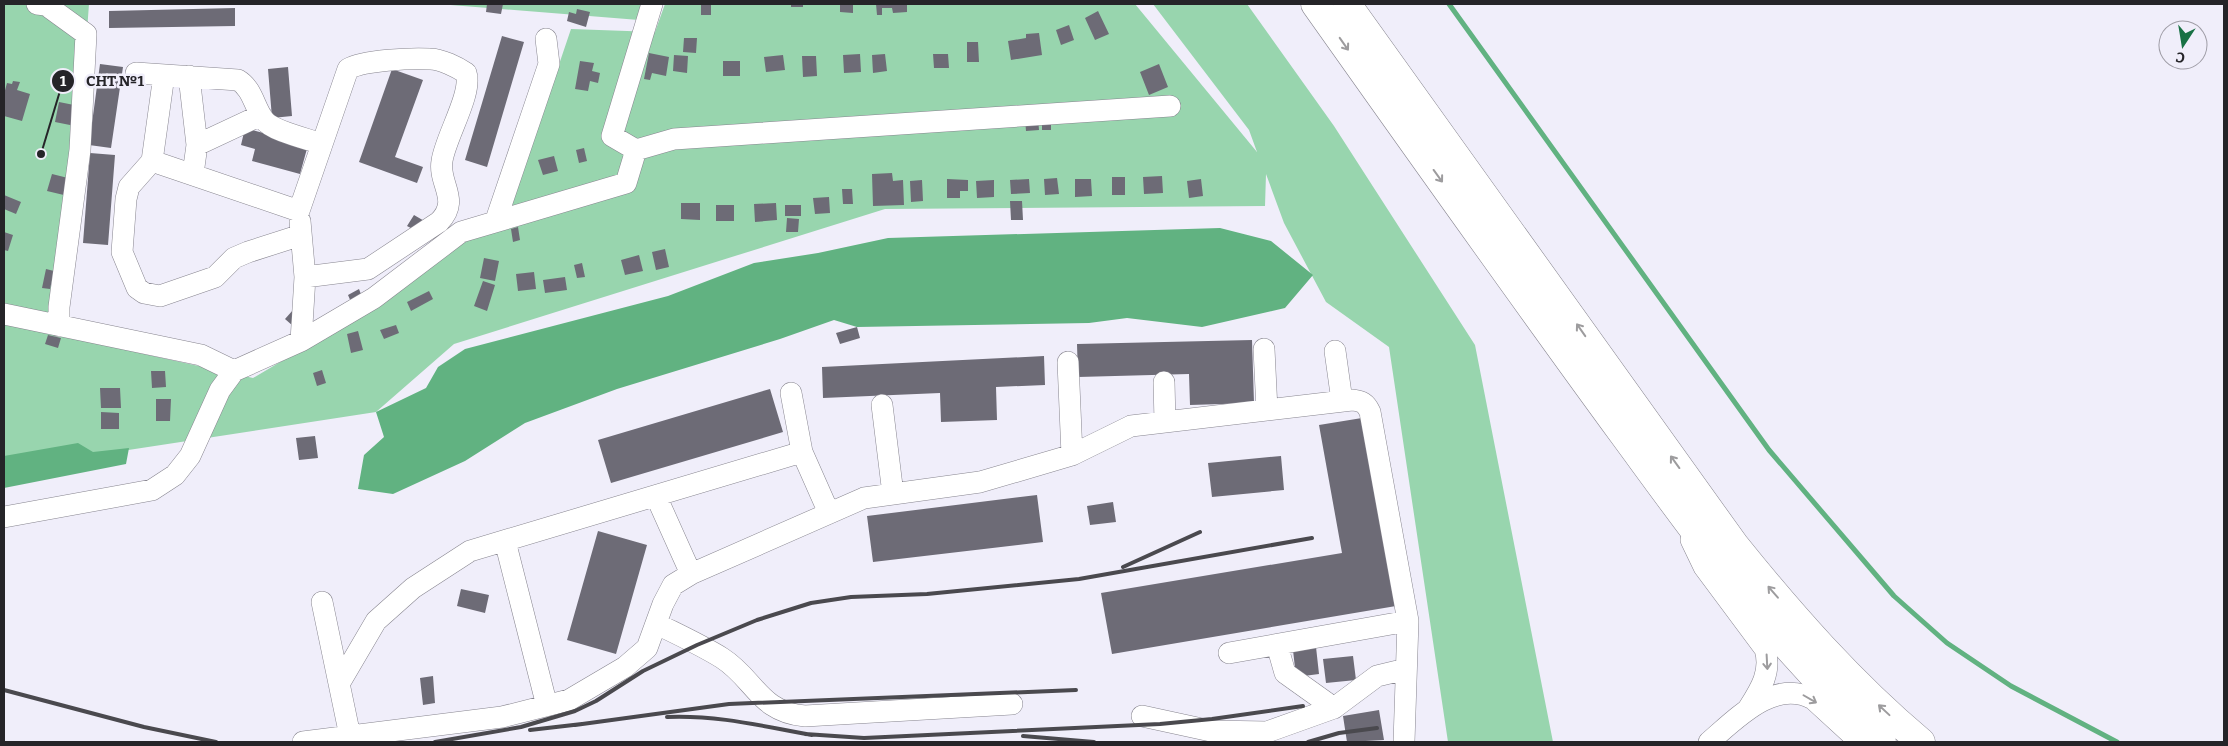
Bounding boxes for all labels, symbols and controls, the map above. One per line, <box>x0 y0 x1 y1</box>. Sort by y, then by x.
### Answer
north arrow <box>2158 20 2208 70</box>
one-way arrow <box>1338 36 1349 50</box>
text: С <box>2174 48 2187 66</box>
callout: СНТ №1 <box>51 66 154 96</box>
text: 1 <box>60 72 67 90</box>
text: СНТ №1 <box>86 72 145 90</box>
one-way arrow <box>1433 169 1443 183</box>
one-way arrow <box>1575 324 1586 337</box>
one-way arrow <box>1670 455 1680 469</box>
one-way arrow <box>1767 585 1779 598</box>
one-way arrow <box>1762 654 1771 670</box>
one-way arrow <box>1802 694 1816 704</box>
one-way arrow <box>1878 704 1891 716</box>

